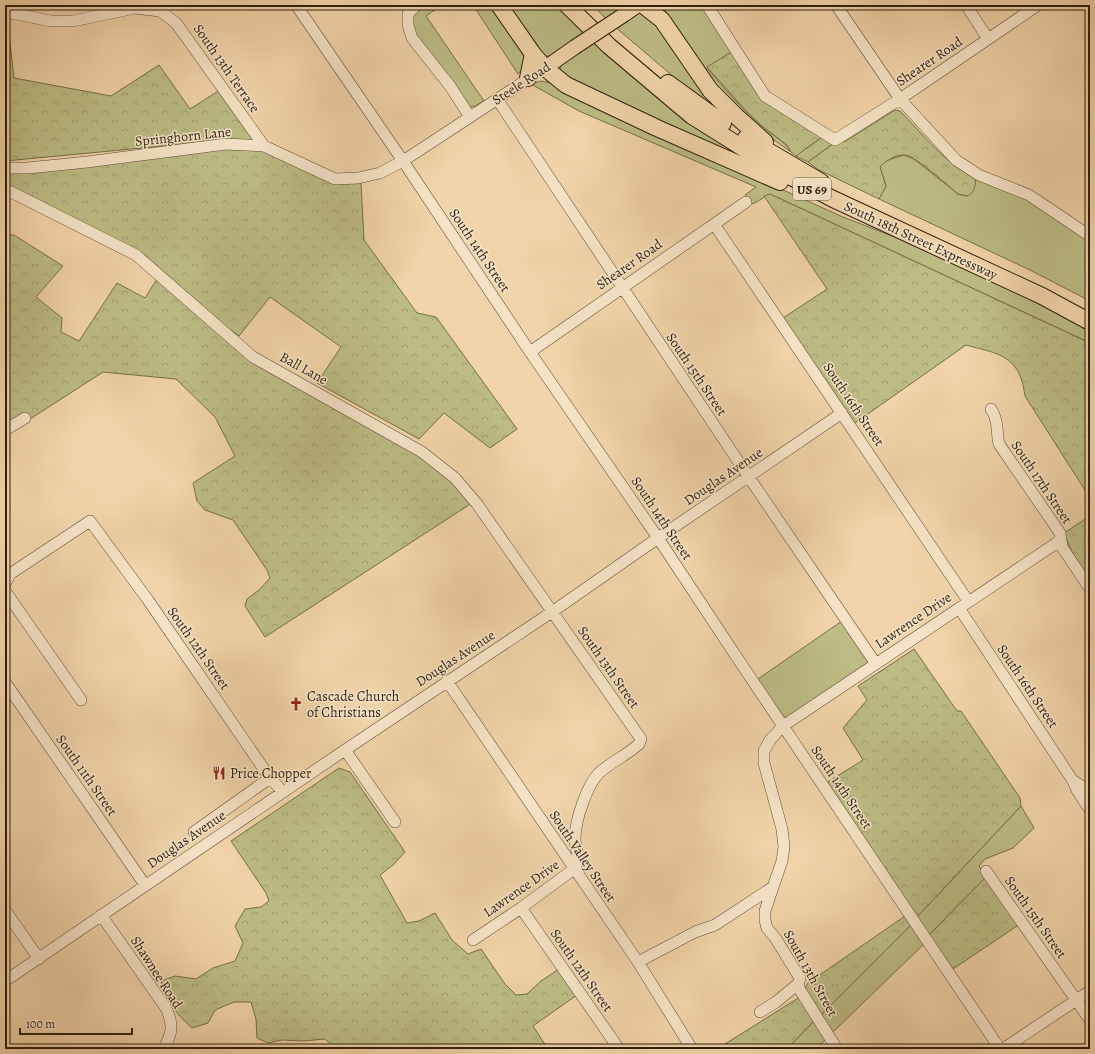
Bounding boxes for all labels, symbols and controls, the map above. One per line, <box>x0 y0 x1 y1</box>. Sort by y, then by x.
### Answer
street label: South 13th Terrace <box>189 20 264 116</box>
street label: Shearer Road <box>892 32 967 91</box>
street label: Steele Road <box>488 57 555 109</box>
street label: Springhorn Lane <box>134 122 232 151</box>
road number: US 69 <box>793 178 831 200</box>
street label: South 18th Street Expressway <box>841 196 1001 285</box>
street label: South 14th Street <box>445 205 515 296</box>
street label: Shearer Road <box>593 234 666 294</box>
street label: South 15th Street <box>662 329 732 420</box>
street label: Ball Lane <box>276 348 331 389</box>
street label: South 16th Street <box>819 359 889 450</box>
street label: South 17th Street <box>1007 437 1077 528</box>
street label: Douglas Avenue <box>680 443 766 510</box>
street label: South 14th Street <box>627 473 697 564</box>
street label: Lawrence Drive <box>871 588 955 653</box>
street label: South 12th Street <box>163 603 234 694</box>
street label: South 13th Street <box>573 622 644 713</box>
street label: Douglas Avenue <box>412 626 499 691</box>
street label: South 16th Street <box>993 641 1063 732</box>
place label: Cascade Church of Christians <box>307 687 400 722</box>
church icon: Cascade Church of Christians <box>288 696 304 712</box>
street label: South 11th Street <box>51 731 122 820</box>
street label: South 14th Street <box>807 742 877 833</box>
place label: Price Chopper <box>230 764 312 783</box>
restaurant icon: Price Chopper <box>211 765 227 781</box>
street label: Douglas Avenue <box>143 806 229 873</box>
street label: South Valley Street <box>545 807 621 906</box>
street label: Lawrence Drive <box>480 855 563 922</box>
street label: South 15th Street <box>1000 872 1071 963</box>
street label: South 12th Street <box>546 925 617 1016</box>
street label: South 13th Street <box>779 926 842 1020</box>
street label: Shawnee Road <box>126 932 187 1013</box>
scale bar <box>20 1010 132 1036</box>
text: 100 m <box>26 1016 55 1032</box>

